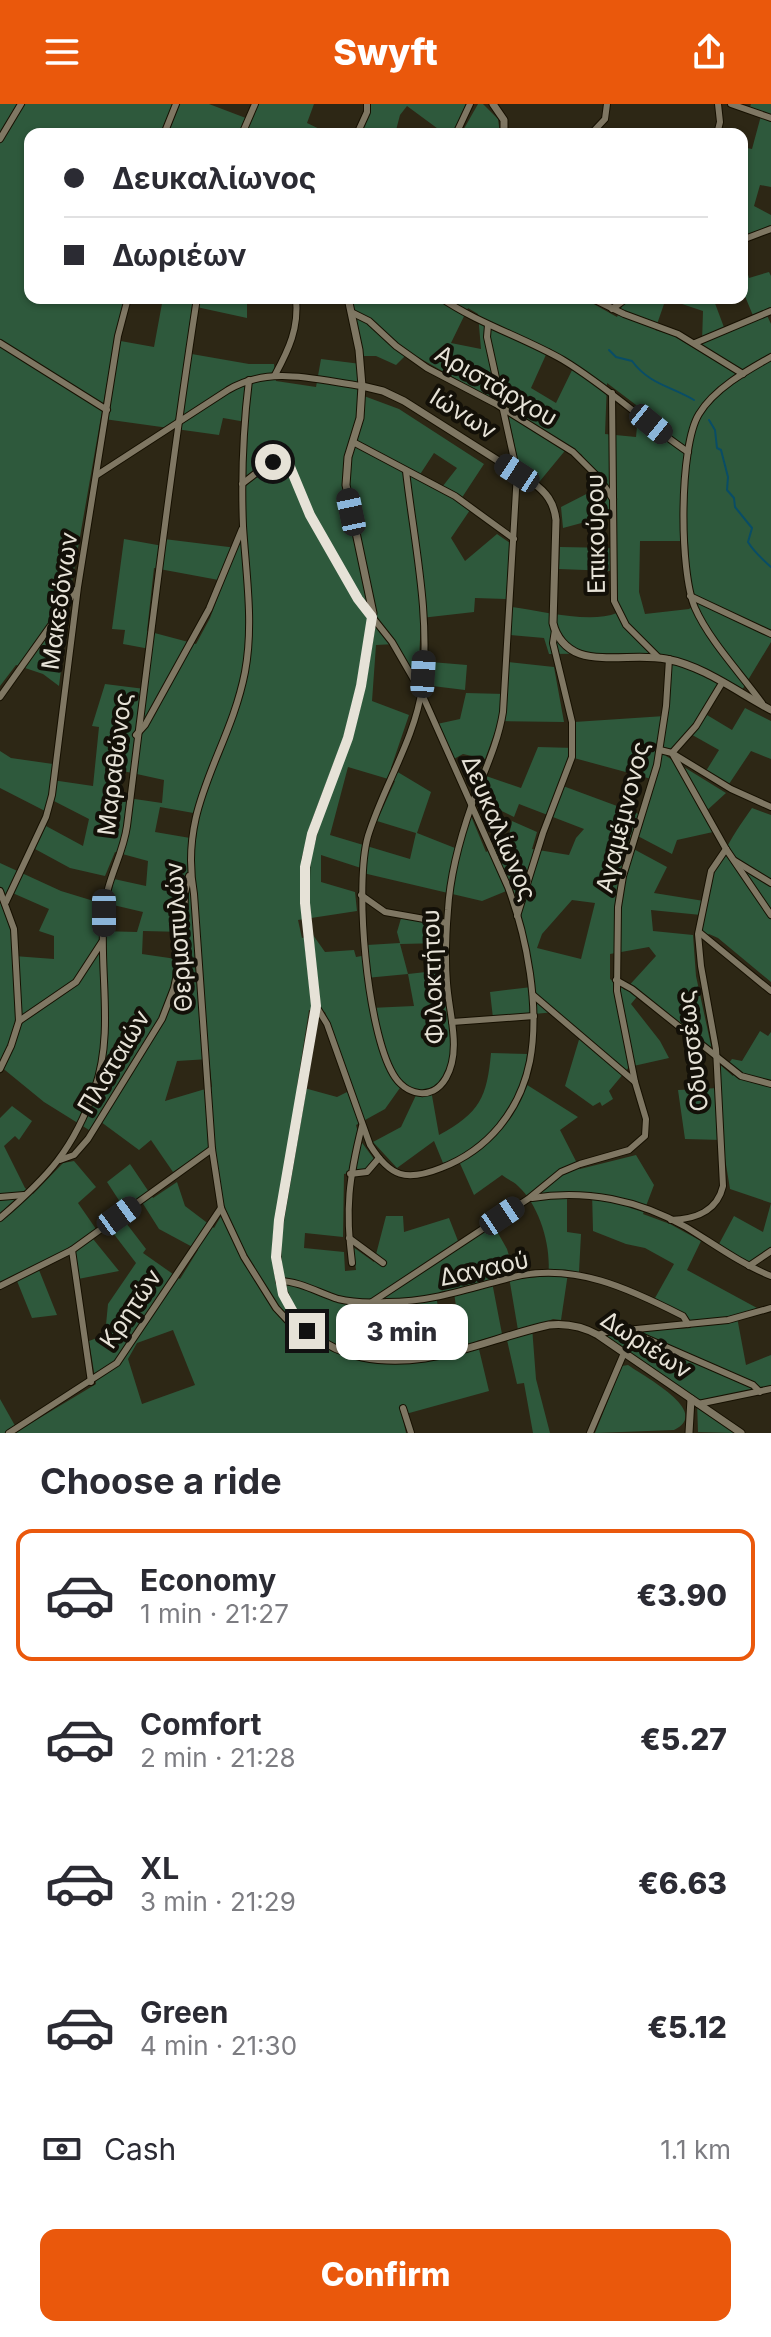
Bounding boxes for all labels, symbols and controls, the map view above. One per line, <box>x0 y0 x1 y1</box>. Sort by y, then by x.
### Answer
icon: menu <box>40 30 84 74</box>
text: Swyft <box>333 30 438 74</box>
icon: share <box>687 30 731 74</box>
text: Δευκαλίωνος <box>112 160 316 196</box>
text: Δωριέων <box>112 237 246 273</box>
street label: Αριστάρχου <box>430 339 563 432</box>
street label: Ιώνων <box>425 382 502 445</box>
car <box>625 400 677 448</box>
route start <box>255 444 291 480</box>
car <box>490 450 544 496</box>
street label: Επικούρου <box>580 474 611 594</box>
car <box>334 486 368 538</box>
street label: Μακεδόνων <box>36 530 84 672</box>
car <box>410 649 436 699</box>
street label: Μαραθώνος <box>91 691 138 837</box>
street label: Αγαμέμνονος <box>590 738 655 896</box>
street label: Δευκαλίωνος <box>456 751 543 905</box>
street label: Θερμοπυλών <box>159 861 198 1013</box>
car <box>92 889 116 937</box>
street label: Φιλοκτήτου <box>416 909 449 1045</box>
street label: Οδυσσέως <box>671 989 714 1113</box>
street label: Πλαταιών <box>71 1005 156 1119</box>
car <box>93 1192 145 1240</box>
car <box>475 1193 529 1239</box>
street label: Δαναού <box>437 1245 531 1292</box>
street label: Κρητών <box>94 1263 168 1354</box>
callout: 3 min <box>335 1303 467 1359</box>
street label: Δωριέων <box>595 1305 697 1385</box>
route end <box>289 1313 325 1349</box>
text: 3 min <box>367 1316 437 1347</box>
text: Choose a ride <box>40 1459 282 1503</box>
icon: car <box>44 1559 116 1631</box>
text: Economy <box>140 1562 276 1598</box>
text: €3.90 <box>636 1577 727 1613</box>
text: 1 min · 21:27 <box>140 1598 289 1629</box>
icon: car <box>44 1703 116 1775</box>
text: Comfort <box>140 1706 261 1742</box>
text: €5.27 <box>640 1721 727 1757</box>
text: 2 min · 21:28 <box>140 1742 296 1773</box>
icon: car <box>44 1847 116 1919</box>
text: XL <box>140 1850 179 1886</box>
text: €6.63 <box>638 1865 727 1901</box>
text: 3 min · 21:29 <box>140 1886 296 1917</box>
icon: car <box>44 1991 116 2063</box>
text: Green <box>140 1994 228 2030</box>
text: €5.12 <box>647 2009 727 2045</box>
text: 4 min · 21:30 <box>140 2030 297 2061</box>
icon: cash <box>40 2127 84 2171</box>
text: Cash <box>104 2131 176 2167</box>
text: 1.1 km <box>660 2134 731 2165</box>
button: Confirm <box>40 2229 731 2321</box>

